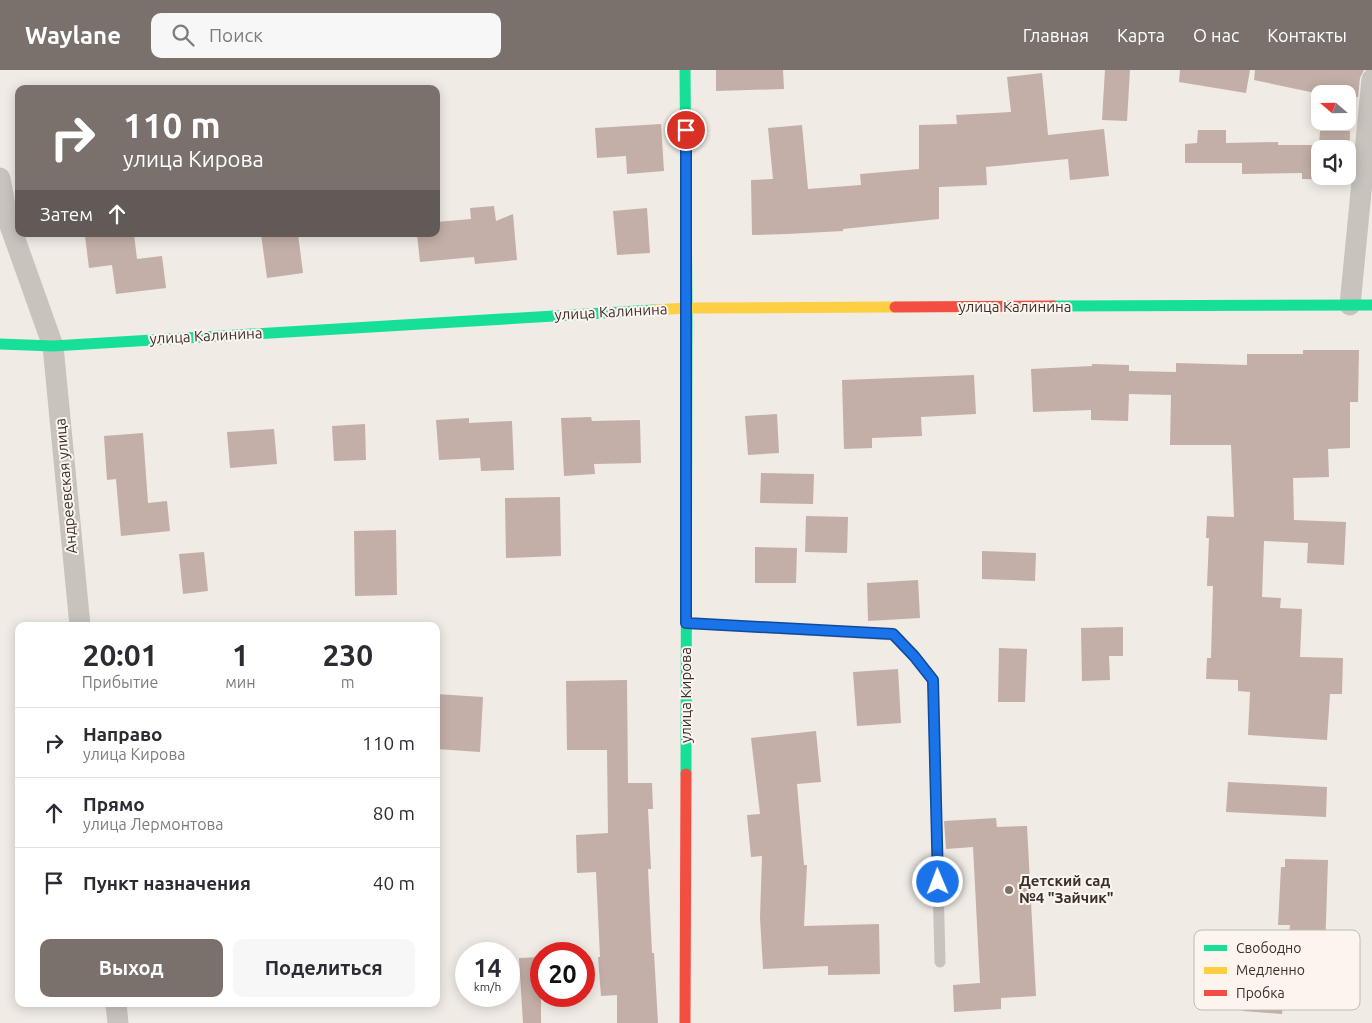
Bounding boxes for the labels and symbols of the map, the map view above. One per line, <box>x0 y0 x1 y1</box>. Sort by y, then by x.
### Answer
north arrow <box>1311 85 1356 130</box>
pin <box>665 109 707 151</box>
street label: улица Калинина <box>958 298 1072 315</box>
street label: улица Калинина <box>554 300 668 323</box>
street label: улица Калинина <box>149 324 263 347</box>
street label: Андреевская улица <box>51 418 80 554</box>
street label: улица Кирова <box>677 647 694 743</box>
position arrow <box>911 855 963 907</box>
place label: Детский сад №4 "Зайчик" <box>1019 872 1114 906</box>
marker: Детский сад №4 "Зайчик" <box>1003 884 1015 896</box>
legend <box>1194 930 1360 1010</box>
text: Свободно <box>1236 940 1301 956</box>
speed limit sign: 20 <box>530 942 595 1007</box>
text: Медленно <box>1236 962 1305 978</box>
text: Пробка <box>1236 985 1285 1001</box>

